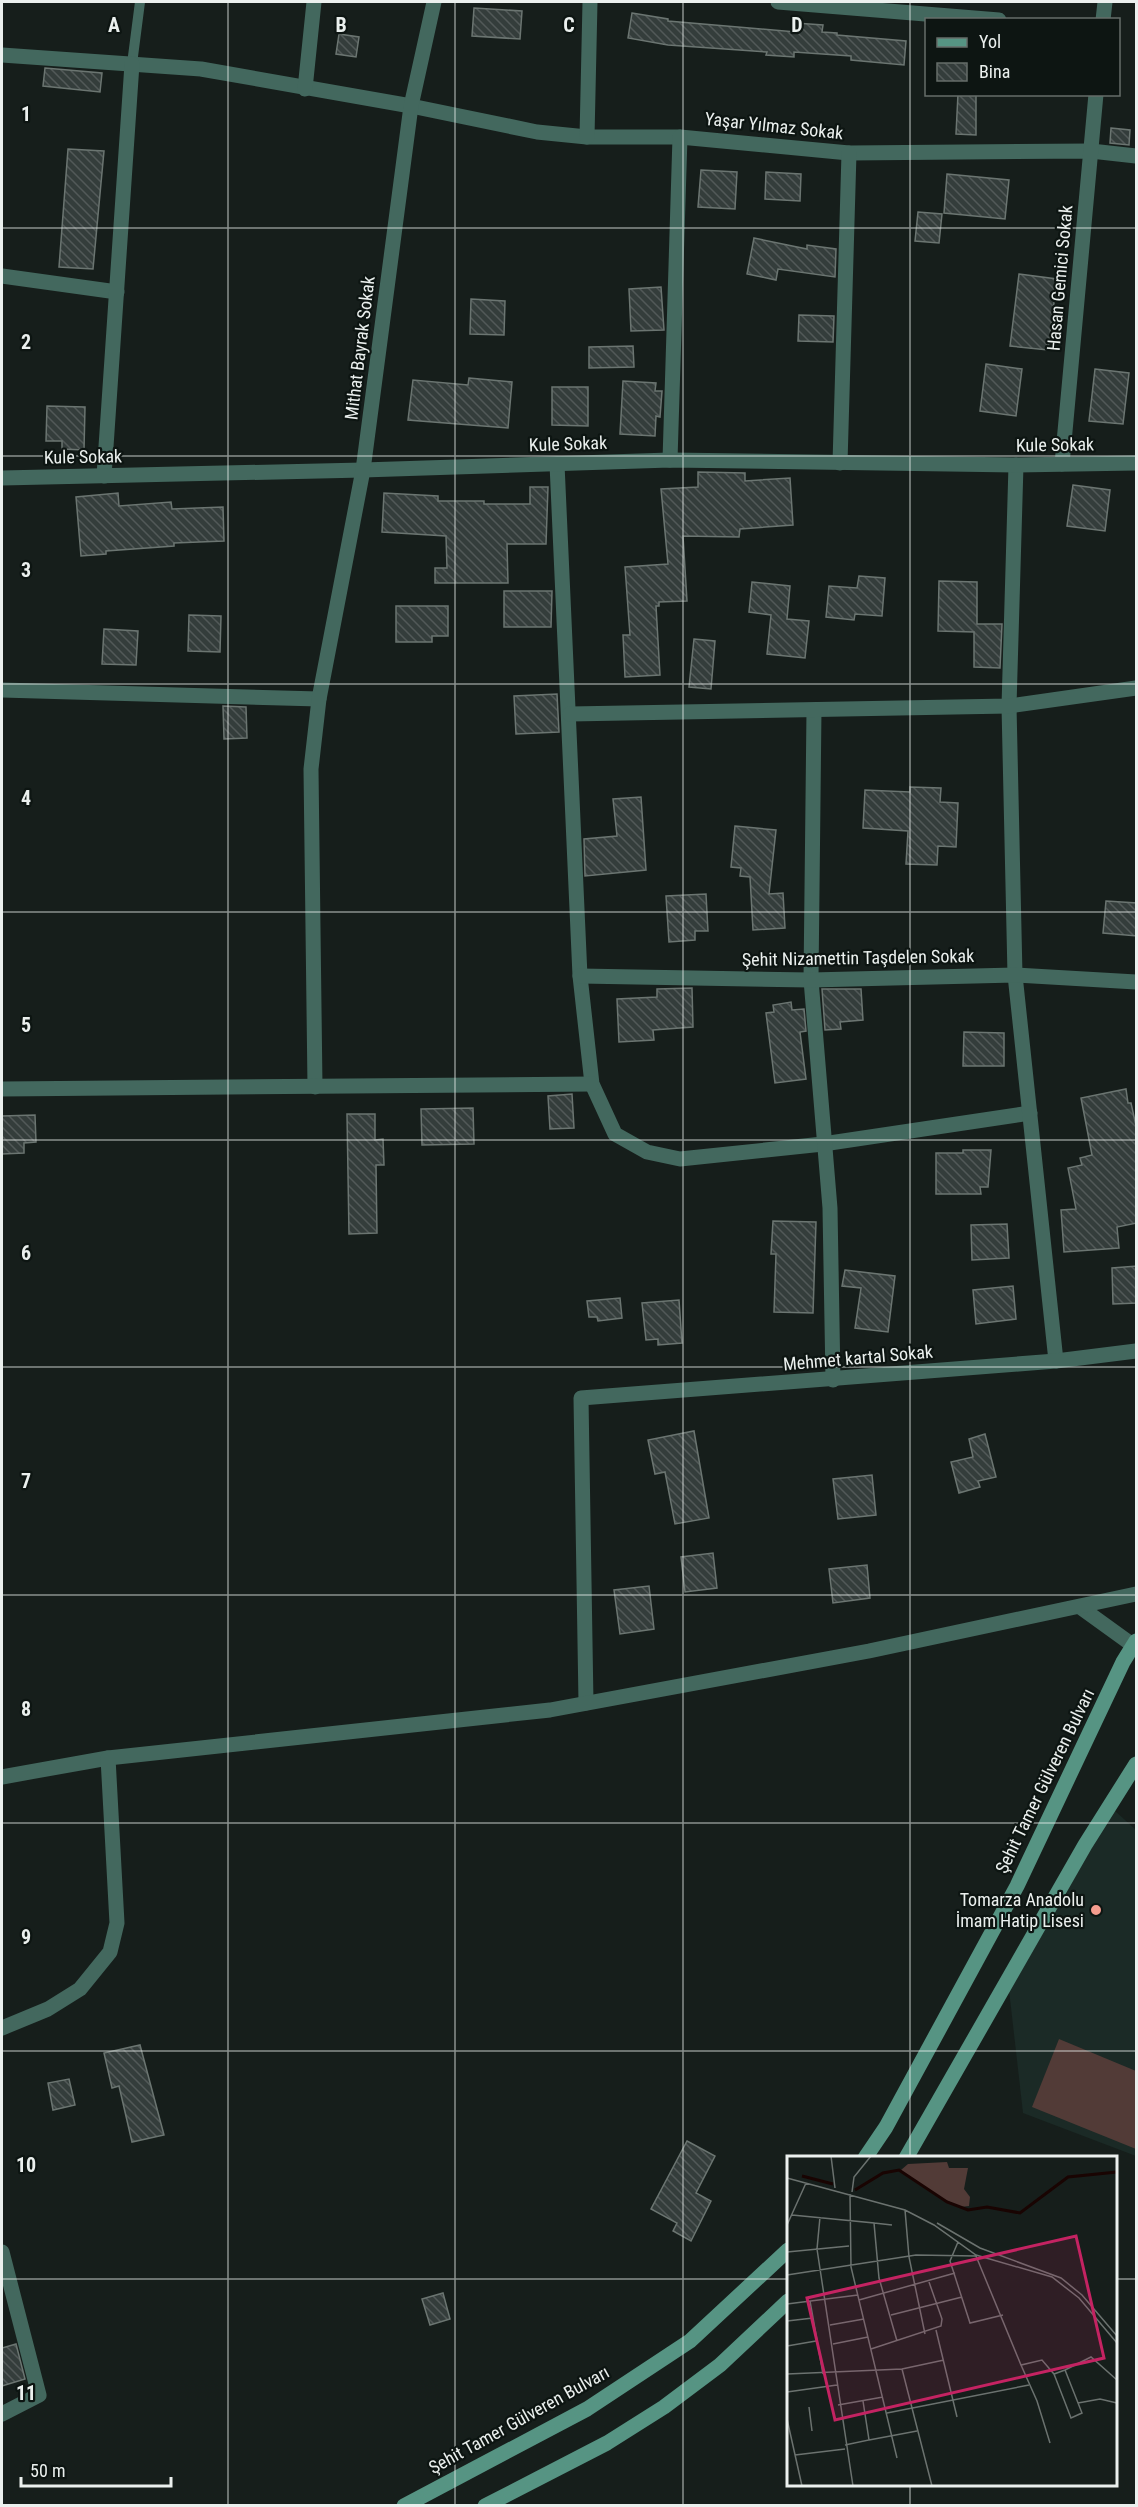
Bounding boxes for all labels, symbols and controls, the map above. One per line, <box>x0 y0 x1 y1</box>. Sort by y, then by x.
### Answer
text: A <box>108 13 120 37</box>
text: B <box>335 13 347 37</box>
text: C <box>563 13 575 37</box>
text: D <box>791 13 803 37</box>
legend <box>925 18 1120 96</box>
text: Yol <box>979 31 1001 52</box>
text: Bina <box>979 61 1010 82</box>
text: 1 <box>21 102 31 126</box>
street label: Yaşar Yılmaz Sokak <box>704 108 844 143</box>
street label: Hasan Gemici Sokak <box>1043 204 1076 352</box>
street label: Mithat Bayrak Sokak <box>340 275 379 421</box>
text: 2 <box>21 330 31 354</box>
street label: Kule Sokak <box>529 432 607 455</box>
street label: Kule Sokak <box>1016 433 1094 456</box>
street label: Kule Sokak <box>44 445 122 468</box>
text: 3 <box>21 558 31 582</box>
text: 4 <box>21 786 31 810</box>
street label: Şehit Nizamettin Taşdelen Sokak <box>742 945 974 970</box>
text: 5 <box>21 1013 31 1037</box>
text: 6 <box>21 1241 31 1265</box>
street label: Mehmet kartal Sokak <box>782 1340 934 1375</box>
text: 7 <box>21 1469 31 1493</box>
street label: Şehit Tamer Gülveren Bulvarı <box>991 1685 1098 1877</box>
text: 8 <box>21 1697 31 1721</box>
place label: Tomarza Anadolu İmam Hatip Lisesi <box>956 1889 1084 1931</box>
marker: Tomarza Anadolu İmam Hatip Lisesi <box>1089 1903 1103 1917</box>
text: 9 <box>21 1925 31 1949</box>
text: 10 <box>16 2153 36 2177</box>
inset map <box>787 2156 1117 2486</box>
street label: Şehit Tamer Gülveren Bulvarı <box>425 2361 613 2478</box>
text: 11 <box>16 2381 36 2405</box>
scale bar <box>21 2450 171 2488</box>
text: 50 m <box>30 2460 65 2481</box>

